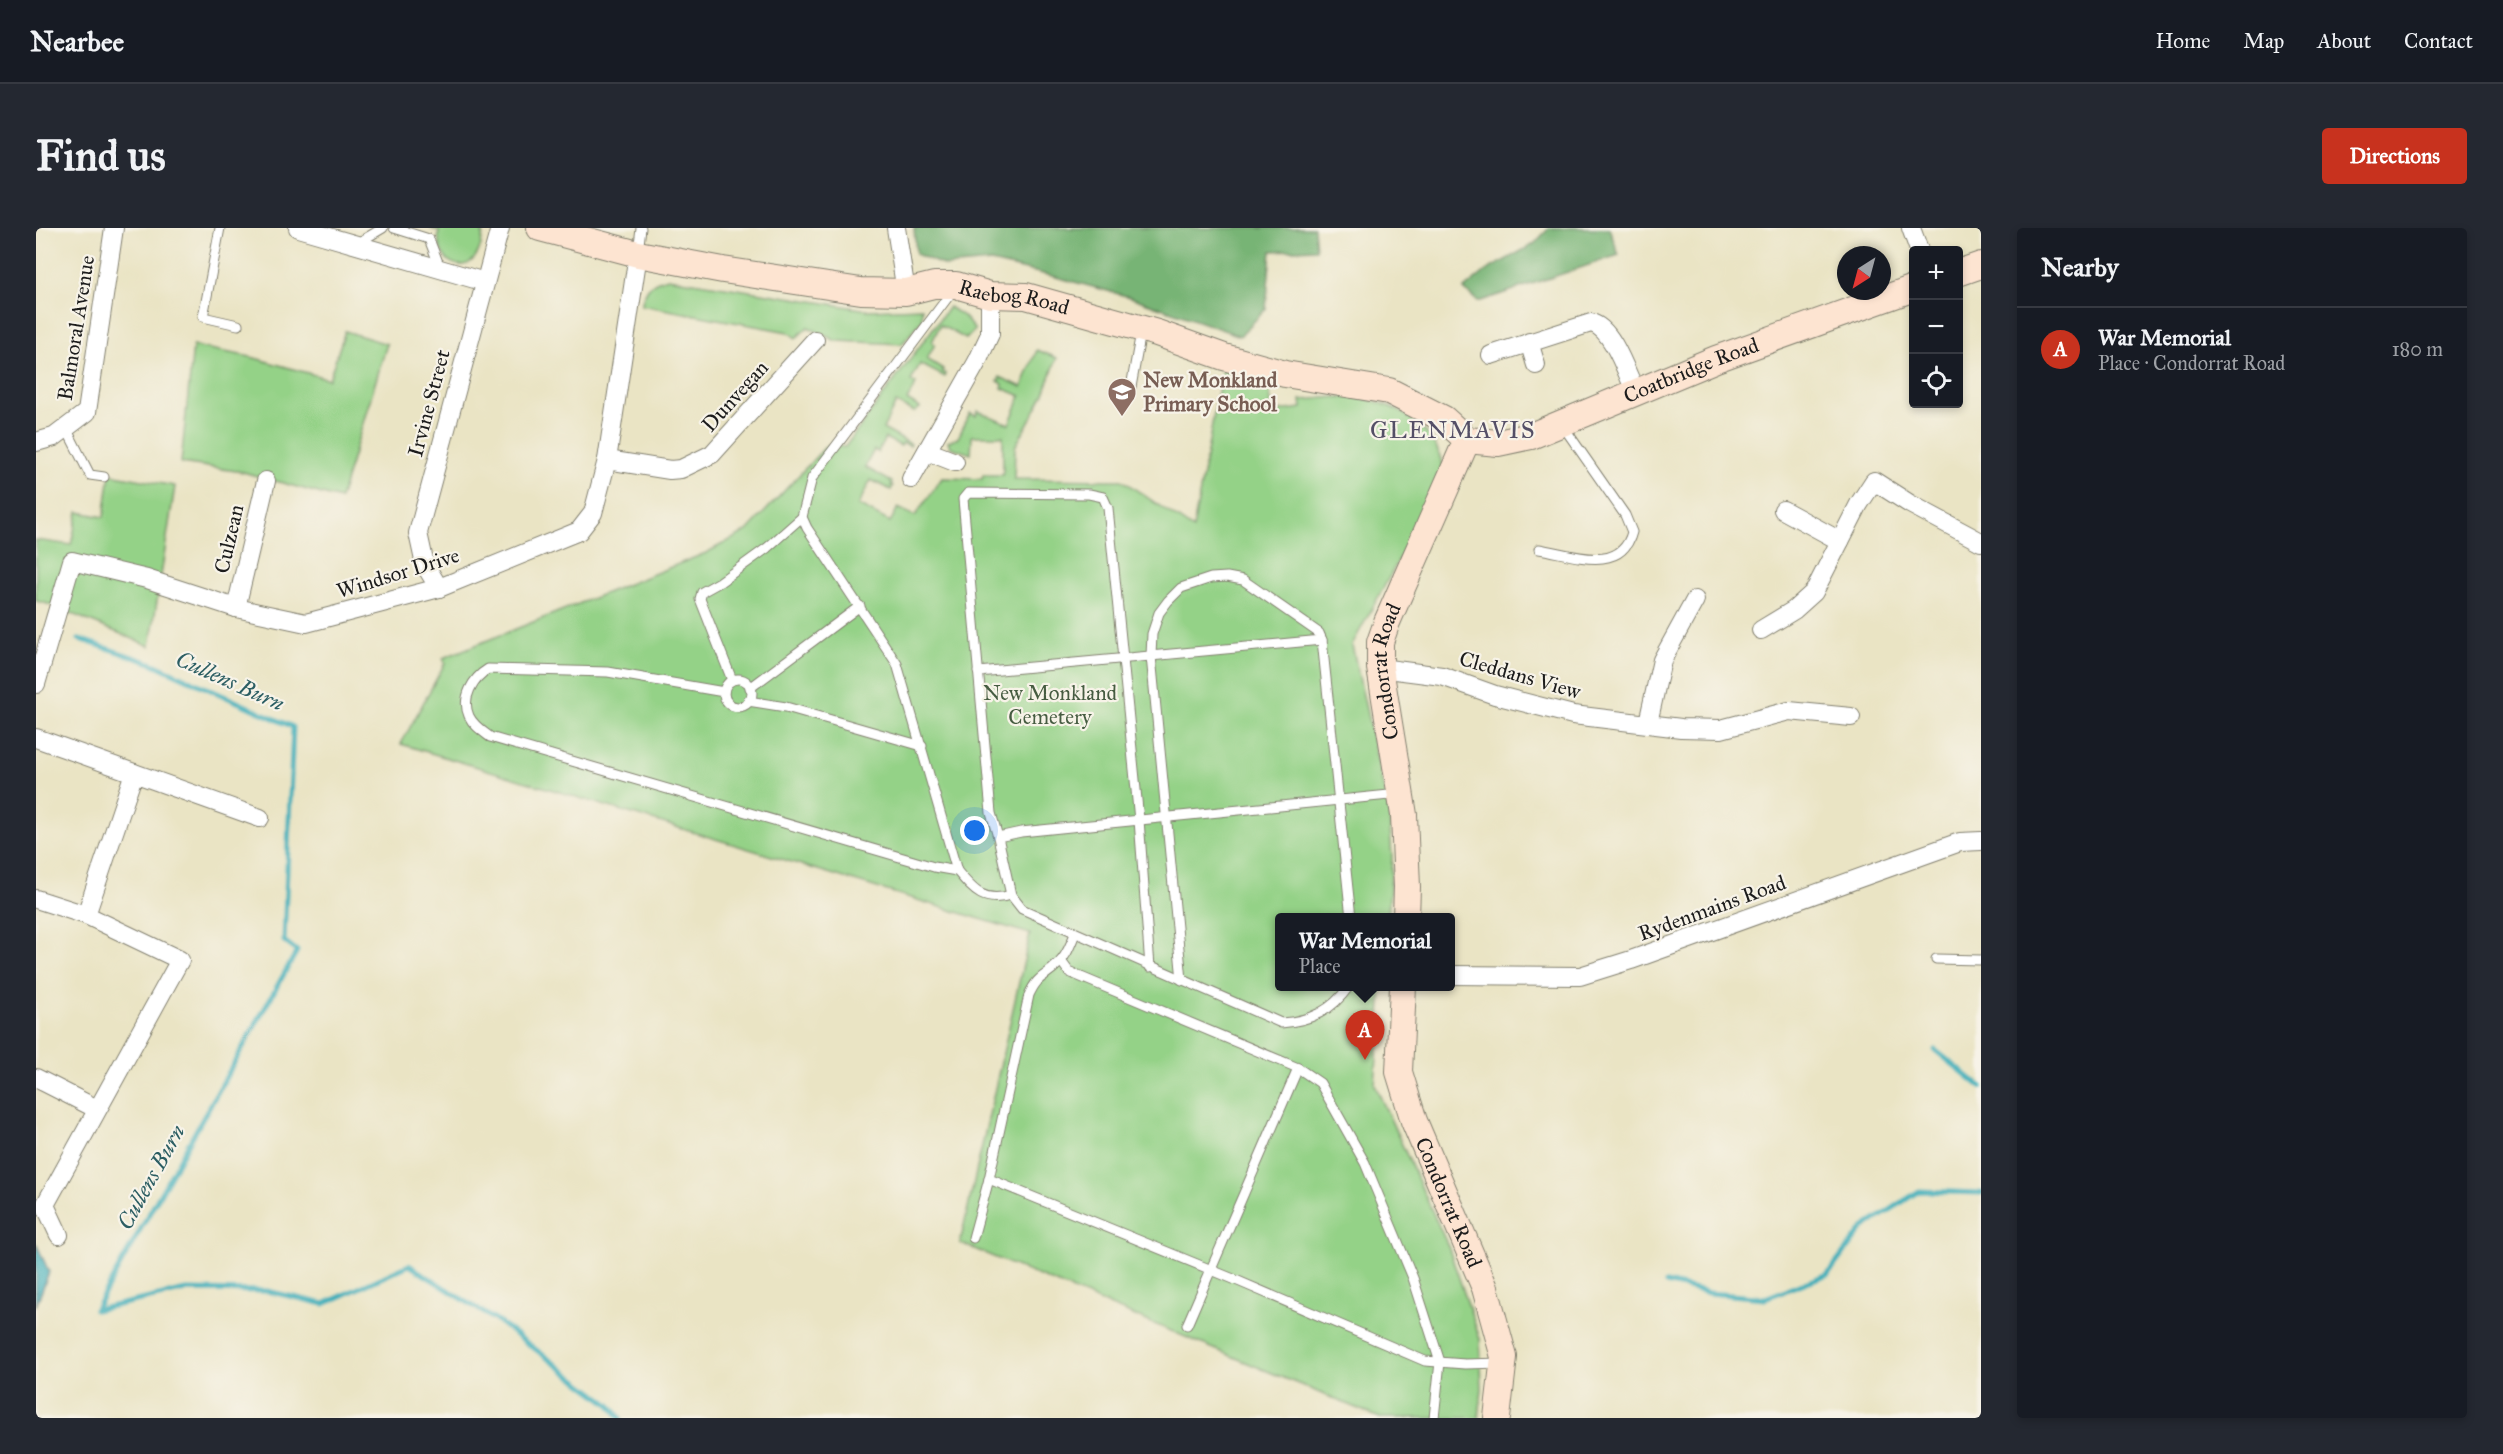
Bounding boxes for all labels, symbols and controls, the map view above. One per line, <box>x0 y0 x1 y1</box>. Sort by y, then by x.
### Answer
text: Nearbee <box>30 24 124 59</box>
text: Home <box>2155 28 2210 54</box>
text: Map <box>2243 28 2284 54</box>
text: About <box>2317 28 2371 54</box>
text: Contact <box>2404 28 2473 54</box>
button: Directions <box>2322 128 2467 184</box>
text: Find us <box>36 130 166 182</box>
north arrow <box>1837 246 1891 300</box>
map controls <box>1909 246 1963 408</box>
button: + <box>1909 246 1963 300</box>
text: Nearby <box>2041 251 2119 283</box>
street label: Balmoral Avenue <box>52 253 100 402</box>
street label: Raebog Road <box>956 273 1073 321</box>
button: − <box>1909 300 1963 354</box>
text: War Memorial <box>2098 324 2231 351</box>
street label: Coatbridge Road <box>1620 332 1763 409</box>
text: A <box>2054 337 2067 361</box>
text: 180 m <box>2392 337 2443 361</box>
street label: Irvine Street <box>402 346 456 459</box>
text: Place · Condorrat Road <box>2098 351 2285 375</box>
button: locate <box>1909 354 1963 408</box>
street label: Dunvegan <box>696 355 774 437</box>
place label: New Monkland Primary School <box>1143 367 1278 417</box>
school or university icon: New Monkland Primary School <box>1106 376 1138 418</box>
district label: GLENMAVIS <box>1370 415 1536 445</box>
street label: Culzean <box>208 502 250 576</box>
street label: Windsor Drive <box>334 542 463 604</box>
street label: Condorrat Road <box>1366 599 1407 742</box>
water label: Cullens Burn <box>172 645 289 717</box>
street label: Cleddans View <box>1456 645 1584 705</box>
park label: New Monkland Cemetery <box>983 680 1118 730</box>
your location <box>960 816 989 845</box>
street label: Rydenmains Road <box>1635 869 1790 947</box>
popup <box>1275 913 1455 991</box>
text: War Memorial <box>1299 927 1431 954</box>
text: Place <box>1299 954 1341 978</box>
pin: A <box>1346 1010 1384 1060</box>
water label: Cullens Burn <box>111 1120 191 1234</box>
street label: Condorrat Road <box>1410 1134 1488 1272</box>

